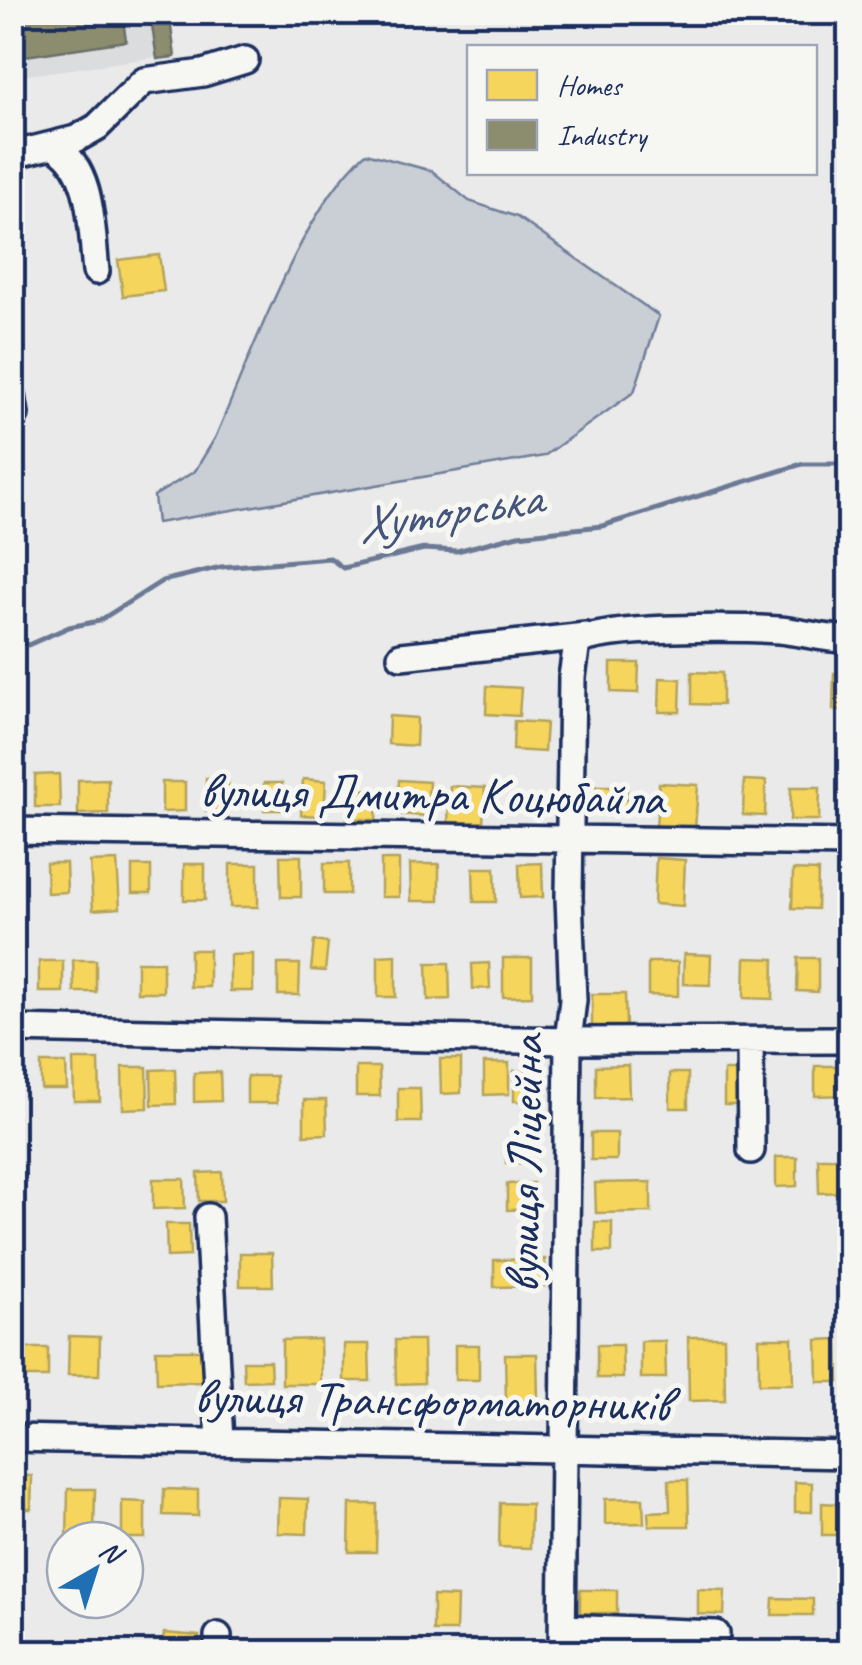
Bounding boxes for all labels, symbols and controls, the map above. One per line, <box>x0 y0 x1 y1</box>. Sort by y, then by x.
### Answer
legend <box>467 45 817 175</box>
text: Homes <box>557 66 624 104</box>
text: Industry <box>557 116 649 154</box>
water label: Хуторська <box>352 463 551 558</box>
street label: вулиця Дмитра Коцюбайла <box>199 758 668 830</box>
street label: вулиця Ліцейна <box>490 1031 558 1293</box>
street label: вулиця Трансформаторників <box>194 1364 682 1436</box>
north arrow <box>45 1520 145 1620</box>
text: N <box>93 1532 132 1573</box>

